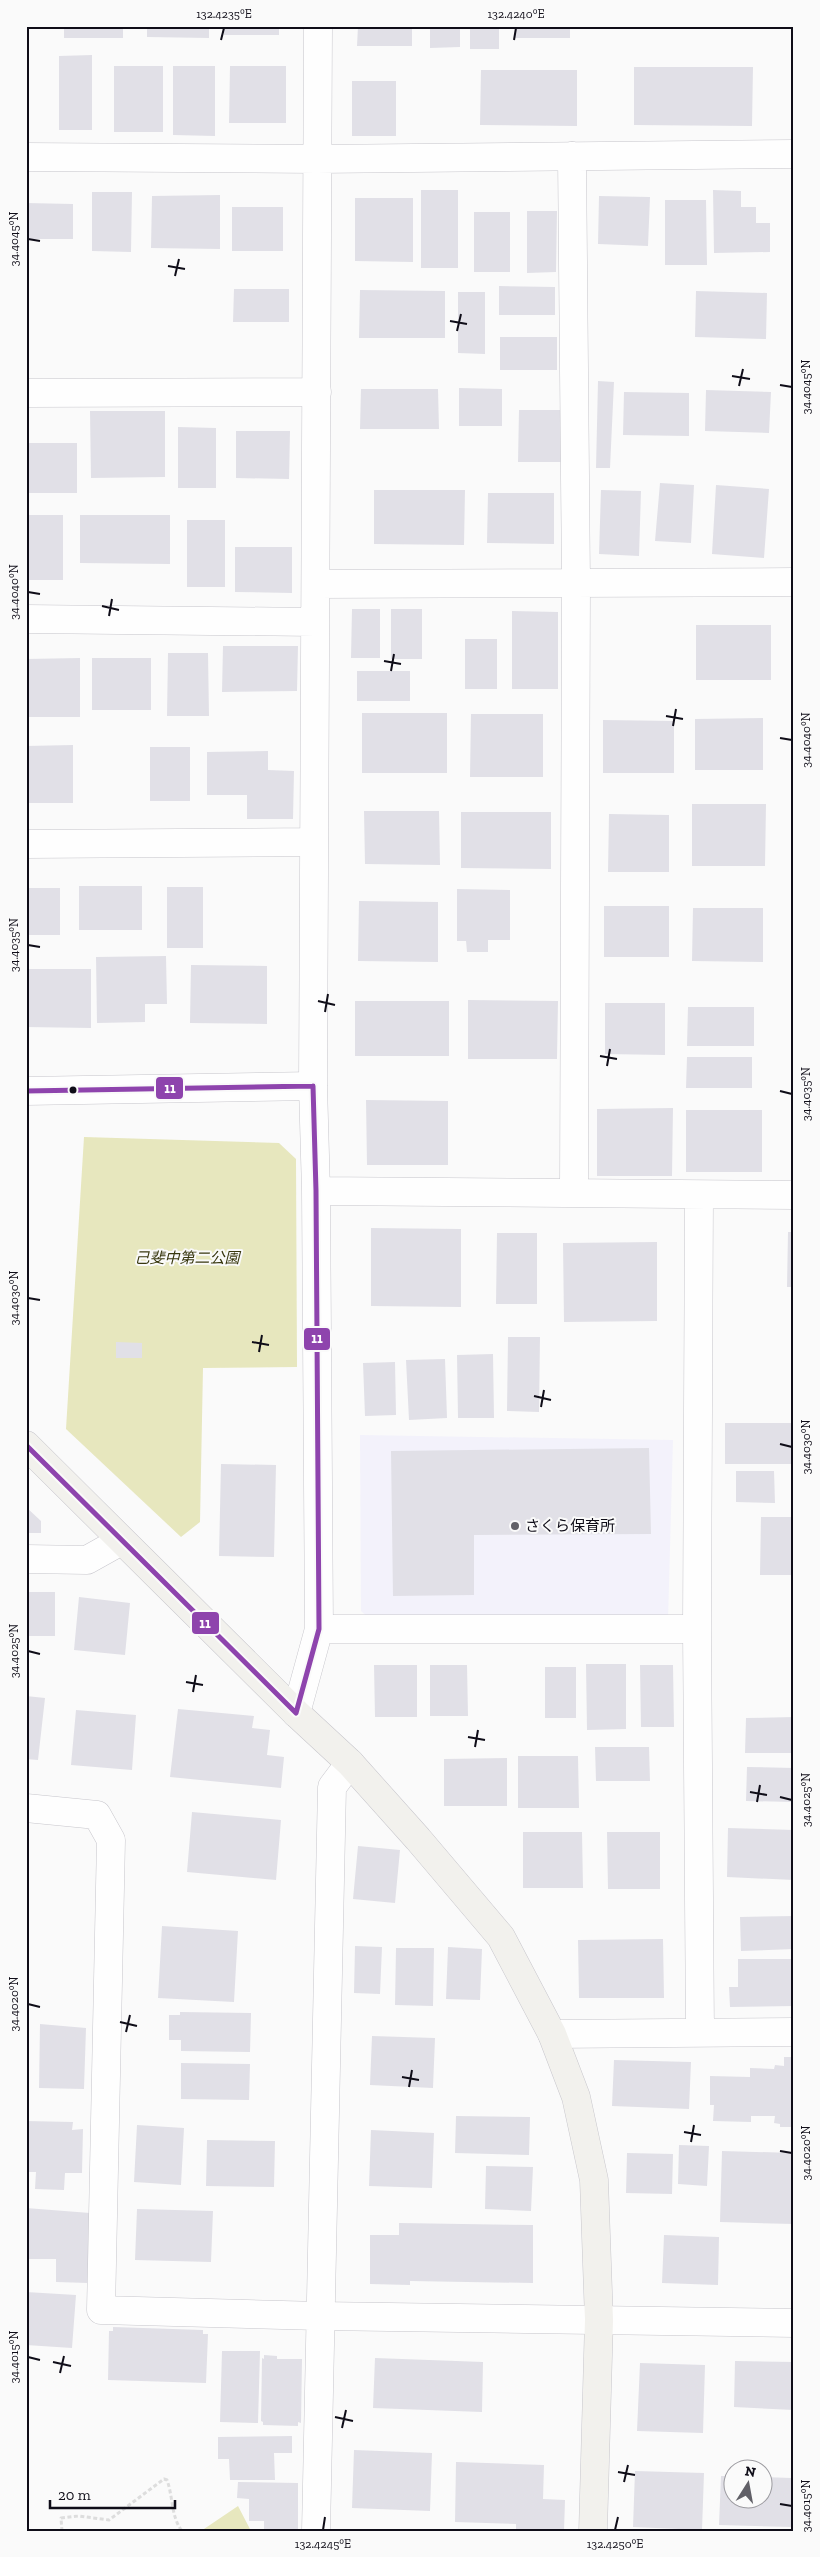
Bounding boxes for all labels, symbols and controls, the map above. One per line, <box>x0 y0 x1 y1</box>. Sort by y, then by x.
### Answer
text: 132.4235°E <box>196 7 252 21</box>
text: 132.4240°E <box>487 7 545 21</box>
text: 34.4045°N <box>7 212 21 266</box>
text: 34.4045°N <box>799 360 813 414</box>
text: 34.4040°N <box>7 564 21 620</box>
text: 34.4040°N <box>799 712 813 768</box>
text: 34.4035°N <box>7 918 21 972</box>
text: 34.4035°N <box>799 1067 813 1121</box>
line badge: 11 <box>155 1076 184 1100</box>
text: 11 <box>164 1080 176 1097</box>
unlabelled marker <box>68 1085 78 1095</box>
park label: 己斐中第二公園 <box>134 1249 241 1267</box>
text: 34.4030°N <box>7 1271 21 1325</box>
line badge: 11 <box>303 1327 331 1351</box>
text: 11 <box>311 1330 323 1347</box>
text: 34.4030°N <box>799 1420 813 1474</box>
place label: さくら保育所 <box>525 1517 615 1535</box>
marker: さくら保育所 <box>509 1520 521 1532</box>
line badge: 11 <box>191 1611 220 1635</box>
text: 11 <box>199 1615 211 1632</box>
text: 34.4025°N <box>7 1624 21 1678</box>
text: 34.4025°N <box>799 1773 813 1827</box>
text: 34.4020°N <box>7 1976 21 2031</box>
text: 34.4020°N <box>799 2125 813 2180</box>
text: 34.4015°N <box>7 2331 21 2383</box>
north arrow <box>722 2460 772 2510</box>
text: N <box>744 2462 758 2481</box>
scale bar <box>50 2477 175 2509</box>
text: 34.4015°N <box>799 2480 813 2532</box>
text: 20 m <box>58 2486 91 2504</box>
text: 132.4245°E <box>295 2537 351 2551</box>
text: 132.4250°E <box>587 2537 643 2551</box>

